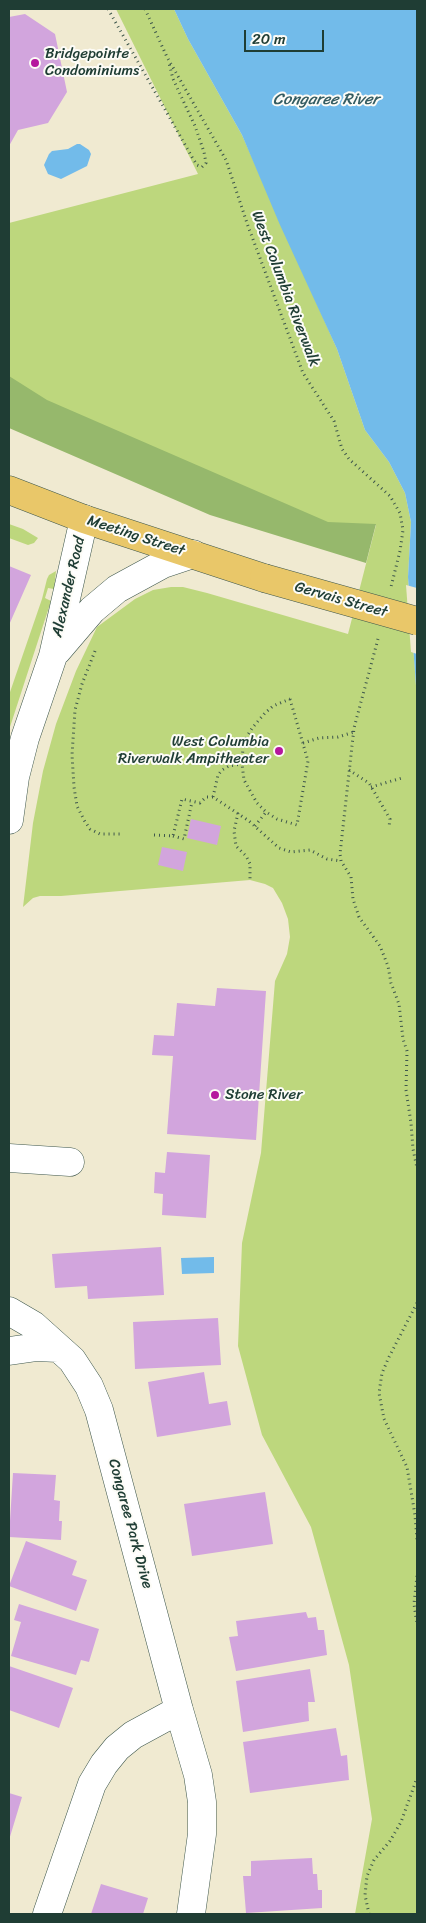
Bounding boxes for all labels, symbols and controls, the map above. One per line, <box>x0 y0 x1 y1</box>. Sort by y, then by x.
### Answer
scale bar <box>246 20 326 52</box>
text: 20 m <box>252 26 286 52</box>
place label: Bridgepointe Condominiums <box>45 45 139 80</box>
marker: Bridgepointe Condominiums <box>29 57 41 69</box>
water label: Congaree River <box>273 90 379 110</box>
street label: West Columbia Riverwalk <box>247 209 323 369</box>
street label: Meeting Street <box>85 512 187 560</box>
street label: Alexander Road <box>49 535 89 639</box>
street label: Gervais Street <box>293 578 389 622</box>
place label: West Columbia Riverwalk Ampitheater <box>118 733 269 768</box>
marker: West Columbia Riverwalk Ampitheater <box>273 745 285 757</box>
place label: Stone River <box>225 1086 302 1104</box>
marker: Stone River <box>209 1089 221 1101</box>
street label: Congaree Park Drive <box>104 1457 156 1591</box>

